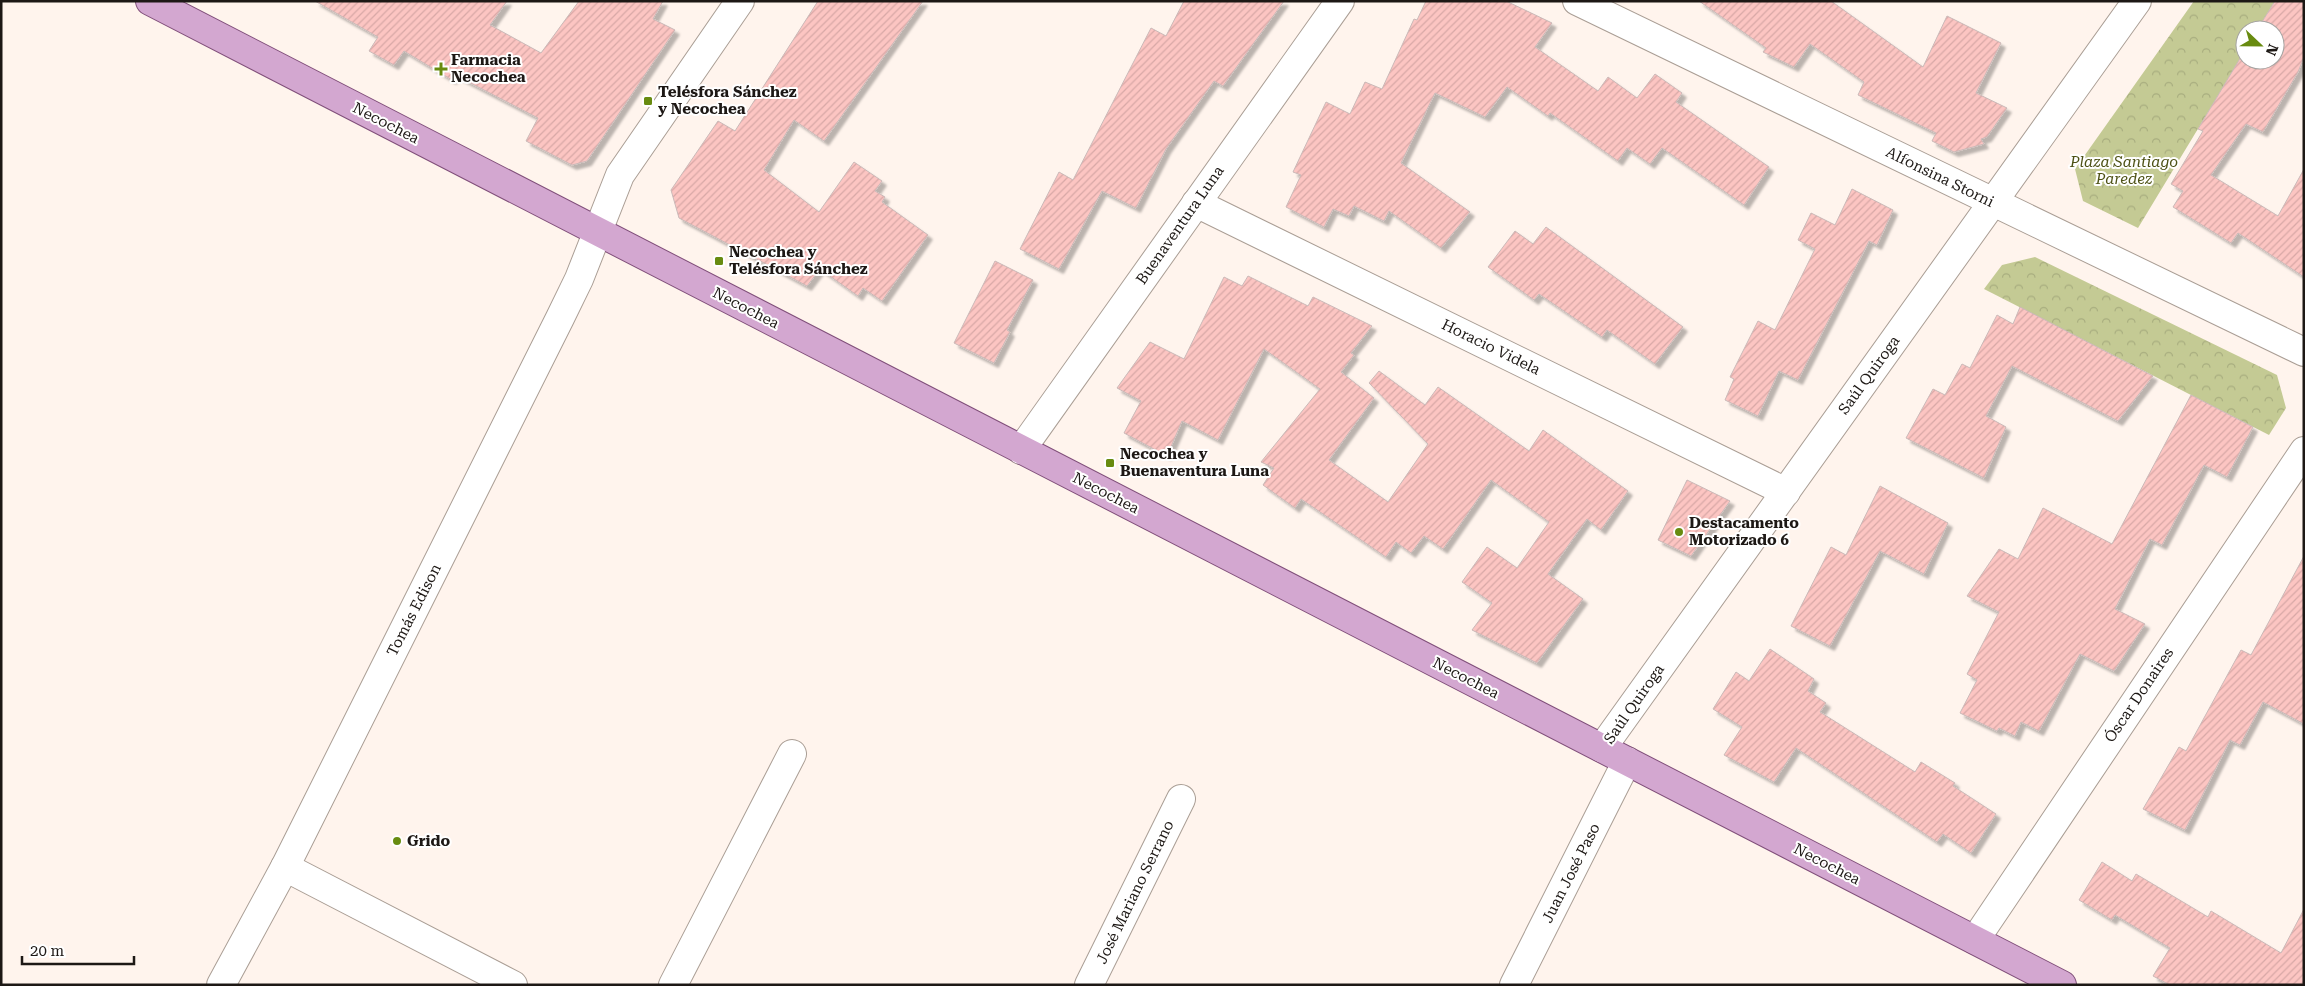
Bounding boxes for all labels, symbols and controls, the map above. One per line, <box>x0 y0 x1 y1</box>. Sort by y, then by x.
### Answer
north arrow <box>2235 20 2285 70</box>
text: N <box>2263 42 2281 58</box>
place label: Farmacia Necochea <box>451 51 526 86</box>
marker: Farmacia Necochea <box>435 63 447 75</box>
place label: Telésfora Sánchez y Necochea <box>658 83 797 118</box>
marker: Telésfora Sánchez y Necochea <box>642 95 654 107</box>
street label: Necochea <box>350 99 422 147</box>
street label: Alfonsina Storni <box>1883 143 1997 211</box>
park label: Plaza Santiago Paredez <box>2069 153 2178 188</box>
street label: Buenaventura Luna <box>1132 162 1228 288</box>
place label: Necochea y Telésfora Sánchez <box>729 243 868 278</box>
marker: Necochea y Telésfora Sánchez <box>713 255 725 267</box>
street label: Necochea <box>710 284 782 332</box>
street label: Horacio Videla <box>1439 315 1543 379</box>
street label: Saúl Quiroga <box>1834 332 1904 418</box>
place label: Necochea y Buenaventura Luna <box>1120 445 1269 480</box>
marker: Necochea y Buenaventura Luna <box>1104 457 1116 469</box>
street label: Necochea <box>1070 469 1142 517</box>
place label: Destacamento Motorizado 6 <box>1689 514 1799 549</box>
marker: Destacamento Motorizado 6 <box>1673 526 1685 538</box>
street label: Tomás Edison <box>383 561 445 659</box>
street label: Óscar Donaires <box>2100 644 2177 746</box>
street label: Necochea <box>1430 654 1502 702</box>
street label: Saúl Quiroga <box>1600 661 1668 747</box>
street label: José Mariano Serrano <box>1092 817 1178 967</box>
street label: Juan José Paso <box>1538 820 1604 926</box>
place label: Grido <box>407 832 451 850</box>
marker: Grido <box>391 835 403 847</box>
street label: Necochea <box>1791 840 1863 888</box>
scale bar <box>22 934 135 966</box>
text: 20 m <box>30 942 65 960</box>

